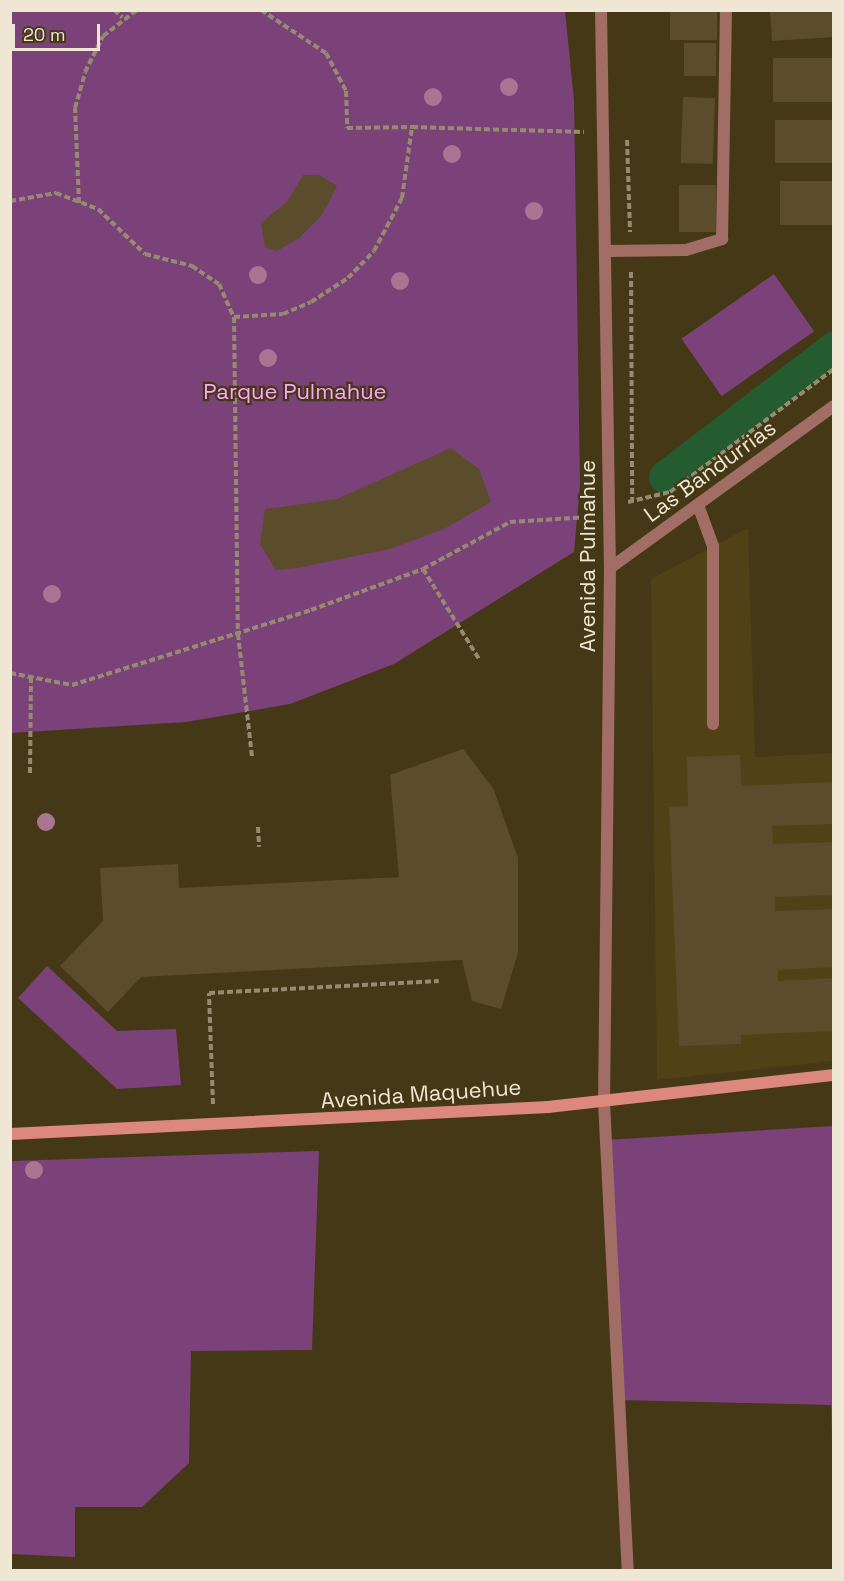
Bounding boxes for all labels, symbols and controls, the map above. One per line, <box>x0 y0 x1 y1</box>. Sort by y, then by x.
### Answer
scale bar <box>15 12 104 50</box>
text: 20 m <box>23 23 66 46</box>
park label: Parque Pulmahue <box>203 379 387 405</box>
street label: Las Bandurrias <box>639 414 781 528</box>
street label: Avenida Pulmahue <box>575 460 601 652</box>
street label: Avenida Maquehue <box>320 1074 522 1114</box>

